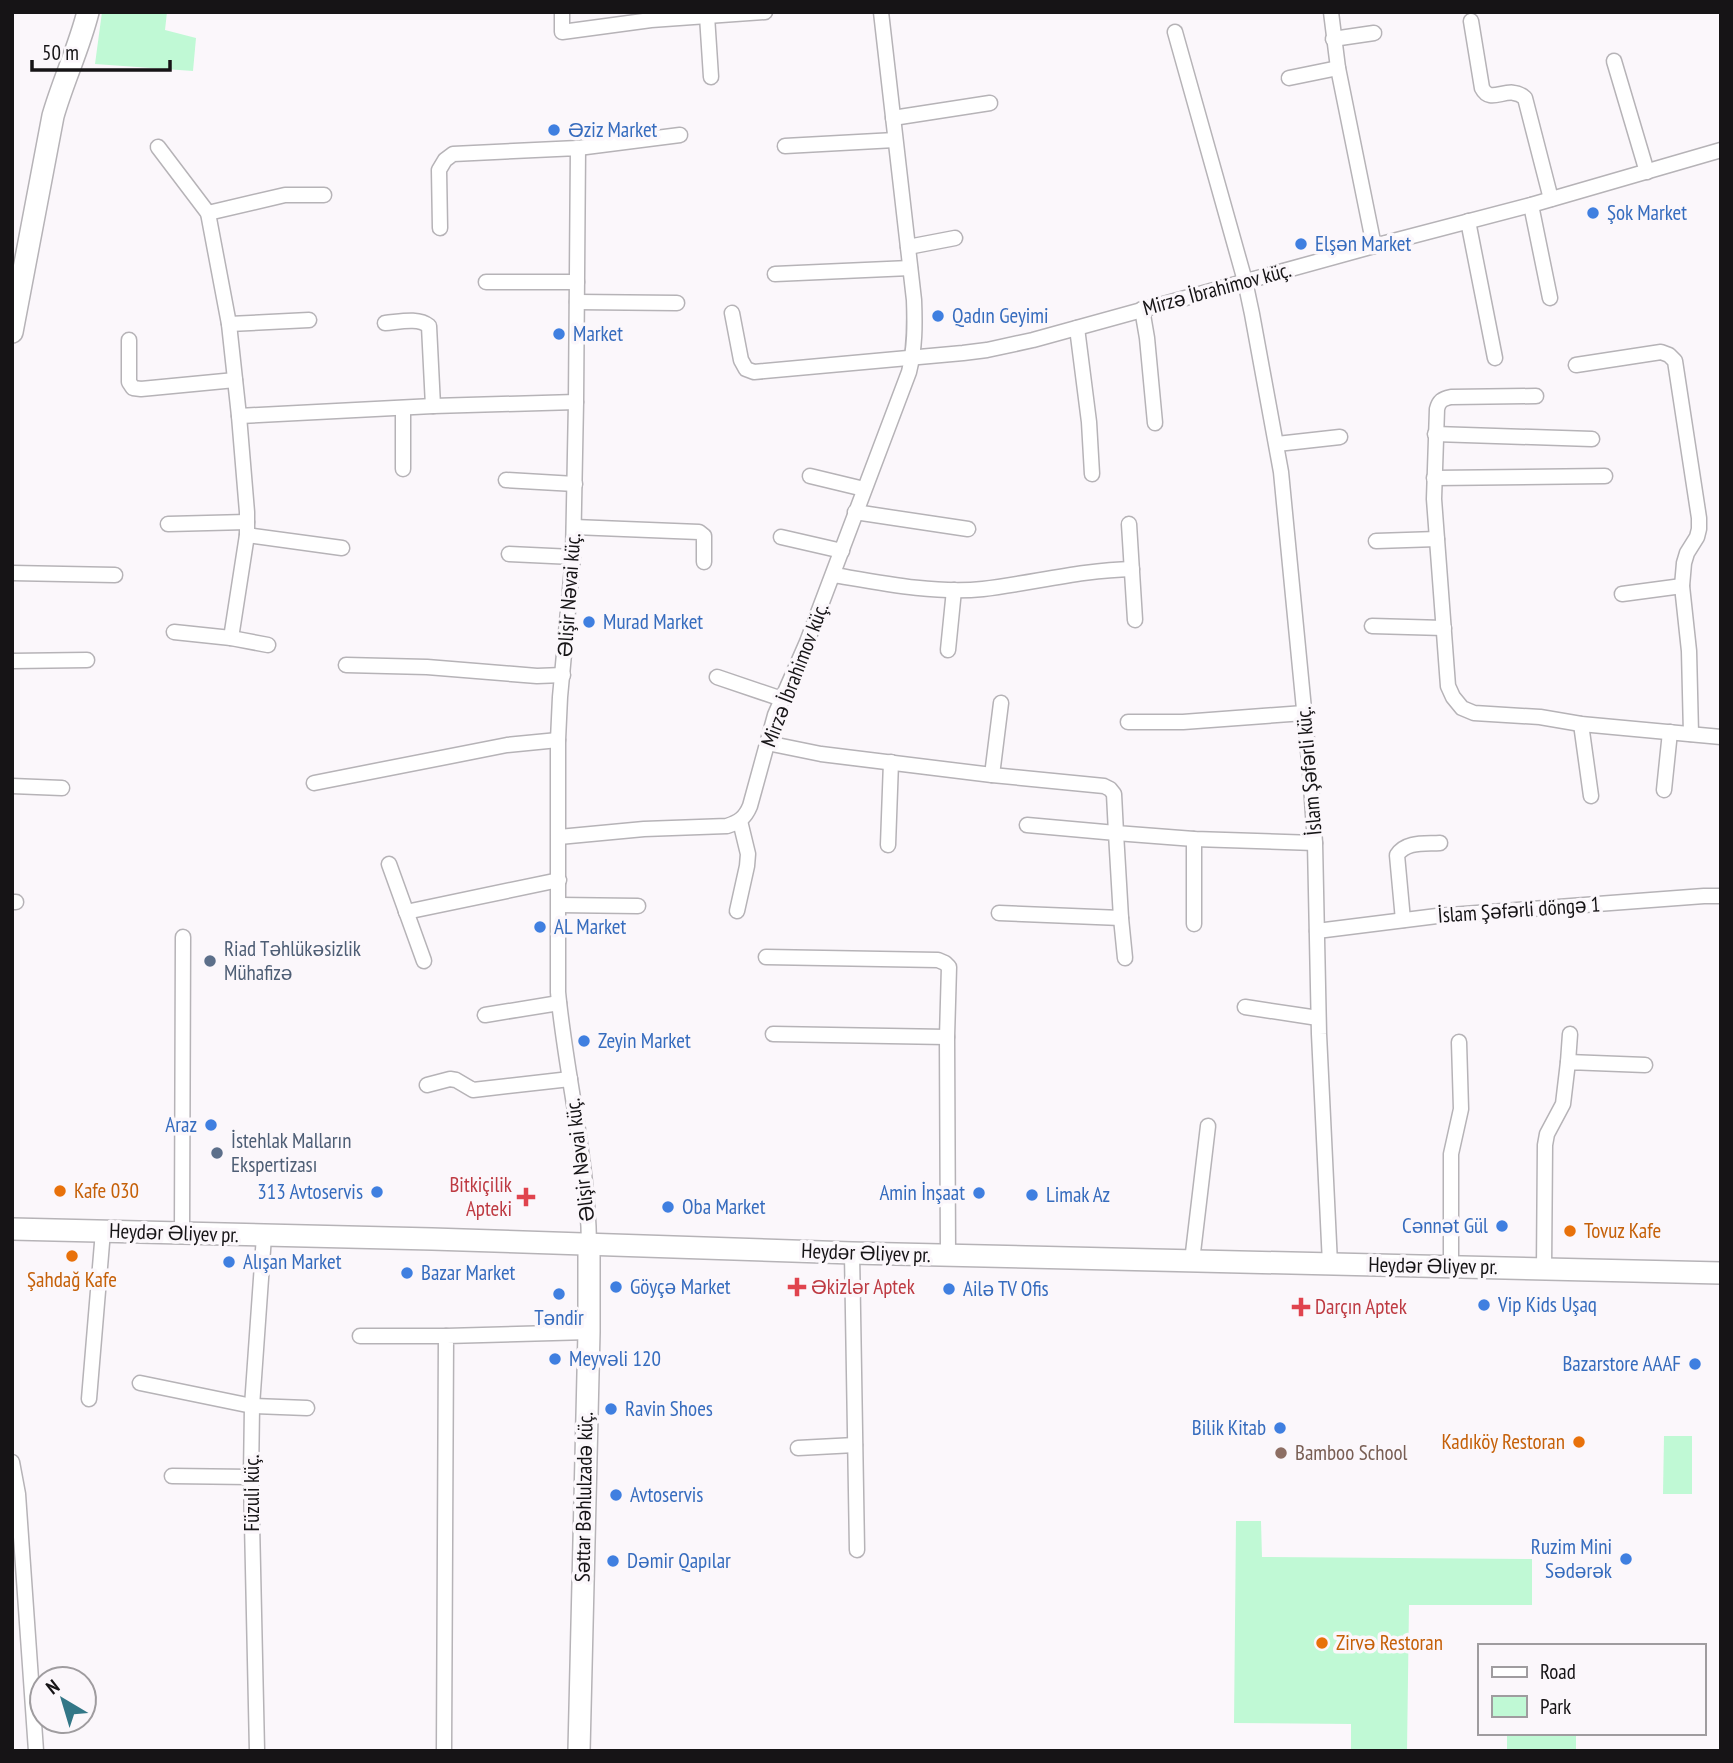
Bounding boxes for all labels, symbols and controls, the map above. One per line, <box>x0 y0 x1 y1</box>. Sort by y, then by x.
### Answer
scale bar <box>32 28 170 72</box>
text: 50 m <box>42 39 79 66</box>
place label: Əziz Market <box>568 116 658 143</box>
marker: Əziz Market <box>546 122 562 138</box>
place label: Şok Market <box>1607 199 1687 226</box>
marker: Şok Market <box>1585 205 1601 221</box>
place label: Elşən Market <box>1315 230 1411 257</box>
marker: Elşən Market <box>1293 236 1309 252</box>
street label: Mirzə İbrahimov küç. <box>1140 256 1294 321</box>
place label: Qadın Geyimi <box>952 302 1049 329</box>
marker: Qadın Geyimi <box>930 308 946 324</box>
place label: Market <box>573 320 623 347</box>
marker: Market <box>551 326 567 342</box>
street label: Əlişir Nəvai küç. <box>551 532 586 658</box>
street label: Mirzə İbrahimov küç. <box>755 599 834 751</box>
place label: Murad Market <box>603 608 703 635</box>
marker: Murad Market <box>581 614 597 630</box>
street label: İslam Şəfərli küç. <box>1289 705 1328 837</box>
street label: İslam Şəfərli döngə 1 <box>1437 890 1601 929</box>
place label: AL Market <box>554 913 627 940</box>
marker: AL Market <box>532 919 548 935</box>
place label: Riad Təhlükəsizlik Mühafizə <box>224 935 361 986</box>
marker: Riad Təhlükəsizlik Mühafizə <box>202 953 218 969</box>
place label: Zeyin Market <box>598 1027 691 1054</box>
marker: Zeyin Market <box>576 1033 592 1049</box>
street label: Əlişir Nəvai küç. <box>559 1097 600 1223</box>
place label: Araz <box>165 1111 197 1138</box>
marker: Araz <box>203 1117 219 1133</box>
place label: İstehlak Malların Ekspertizası <box>231 1127 351 1178</box>
marker: İstehlak Malların Ekspertizası <box>209 1145 225 1161</box>
place label: Bitkiçilik Apteki <box>449 1171 512 1222</box>
place label: Kafe 030 <box>74 1177 139 1204</box>
place label: 313 Avtoservis <box>257 1178 363 1205</box>
place label: Amin İnşaat <box>879 1179 965 1206</box>
place label: Limak Az <box>1046 1181 1110 1208</box>
marker: Kafe 030 <box>52 1183 68 1199</box>
marker: 313 Avtoservis <box>369 1184 385 1200</box>
marker: Amin İnşaat <box>971 1185 987 1201</box>
marker: Limak Az <box>1024 1187 1040 1203</box>
marker: Bitkiçilik Apteki <box>518 1189 534 1205</box>
place label: Oba Market <box>682 1193 766 1220</box>
marker: Oba Market <box>660 1199 676 1215</box>
place label: Cənnət Gül <box>1402 1212 1488 1239</box>
street label: Heydər Əliyev pr. <box>109 1217 239 1248</box>
place label: Tovuz Kafe <box>1584 1217 1661 1244</box>
marker: Cənnət Gül <box>1494 1218 1510 1234</box>
marker: Tovuz Kafe <box>1562 1223 1578 1239</box>
street label: Heydər Əliyev pr. <box>801 1237 931 1268</box>
marker: Şahdağ Kafe <box>64 1248 80 1264</box>
place label: Alışan Market <box>243 1248 342 1275</box>
street label: Heydər Əliyev pr. <box>1368 1251 1498 1280</box>
marker: Alışan Market <box>221 1254 237 1270</box>
place label: Bazar Market <box>421 1259 516 1286</box>
marker: Bazar Market <box>399 1265 415 1281</box>
place label: Şahdağ Kafe <box>27 1266 117 1293</box>
place label: Göyçə Market <box>630 1273 731 1300</box>
place label: Əkizlər Aptek <box>811 1273 915 1300</box>
place label: Ailə TV Ofis <box>963 1275 1049 1302</box>
marker: Göyçə Market <box>608 1279 624 1295</box>
marker: Əkizlər Aptek <box>789 1279 805 1295</box>
marker: Ailə TV Ofis <box>941 1281 957 1297</box>
marker: Təndir <box>551 1286 567 1302</box>
place label: Vip Kids Uşaq <box>1497 1291 1597 1318</box>
place label: Darçın Aptek <box>1315 1293 1407 1320</box>
marker: Vip Kids Uşaq <box>1476 1297 1492 1313</box>
marker: Darçın Aptek <box>1293 1299 1309 1315</box>
place label: Təndir <box>534 1304 584 1331</box>
place label: Meyvəli 120 <box>569 1345 661 1372</box>
place label: Bazarstore AAAF <box>1562 1350 1681 1377</box>
marker: Meyvəli 120 <box>547 1351 563 1367</box>
marker: Bazarstore AAAF <box>1687 1356 1703 1372</box>
place label: Ravin Shoes <box>625 1395 713 1422</box>
marker: Ravin Shoes <box>603 1401 619 1417</box>
street label: Səttar Bəhlulzadə küç. <box>569 1412 598 1582</box>
place label: Bilik Kitab <box>1192 1414 1266 1441</box>
marker: Bilik Kitab <box>1272 1420 1288 1436</box>
place label: Kadıköy Restoran <box>1441 1428 1565 1455</box>
marker: Kadıköy Restoran <box>1571 1434 1587 1450</box>
place label: Bamboo School <box>1295 1439 1408 1466</box>
marker: Bamboo School <box>1273 1445 1289 1461</box>
street label: Füzuli küç. <box>238 1455 265 1531</box>
place label: Avtoservis <box>630 1481 703 1508</box>
marker: Avtoservis <box>608 1487 624 1503</box>
place label: Ruzim Mini Sədərək <box>1531 1533 1612 1584</box>
place label: Dəmir Qapılar <box>627 1547 731 1574</box>
marker: Ruzim Mini Sədərək <box>1618 1551 1634 1567</box>
marker: Dəmir Qapılar <box>605 1553 621 1569</box>
place label: Zirvə Restoran <box>1336 1629 1443 1656</box>
marker: Zirvə Restoran <box>1314 1635 1330 1651</box>
legend <box>1478 1644 1705 1735</box>
text: Road <box>1540 1658 1576 1685</box>
north arrow <box>28 1665 98 1735</box>
text: N <box>41 1674 64 1699</box>
text: Park <box>1540 1693 1571 1720</box>

